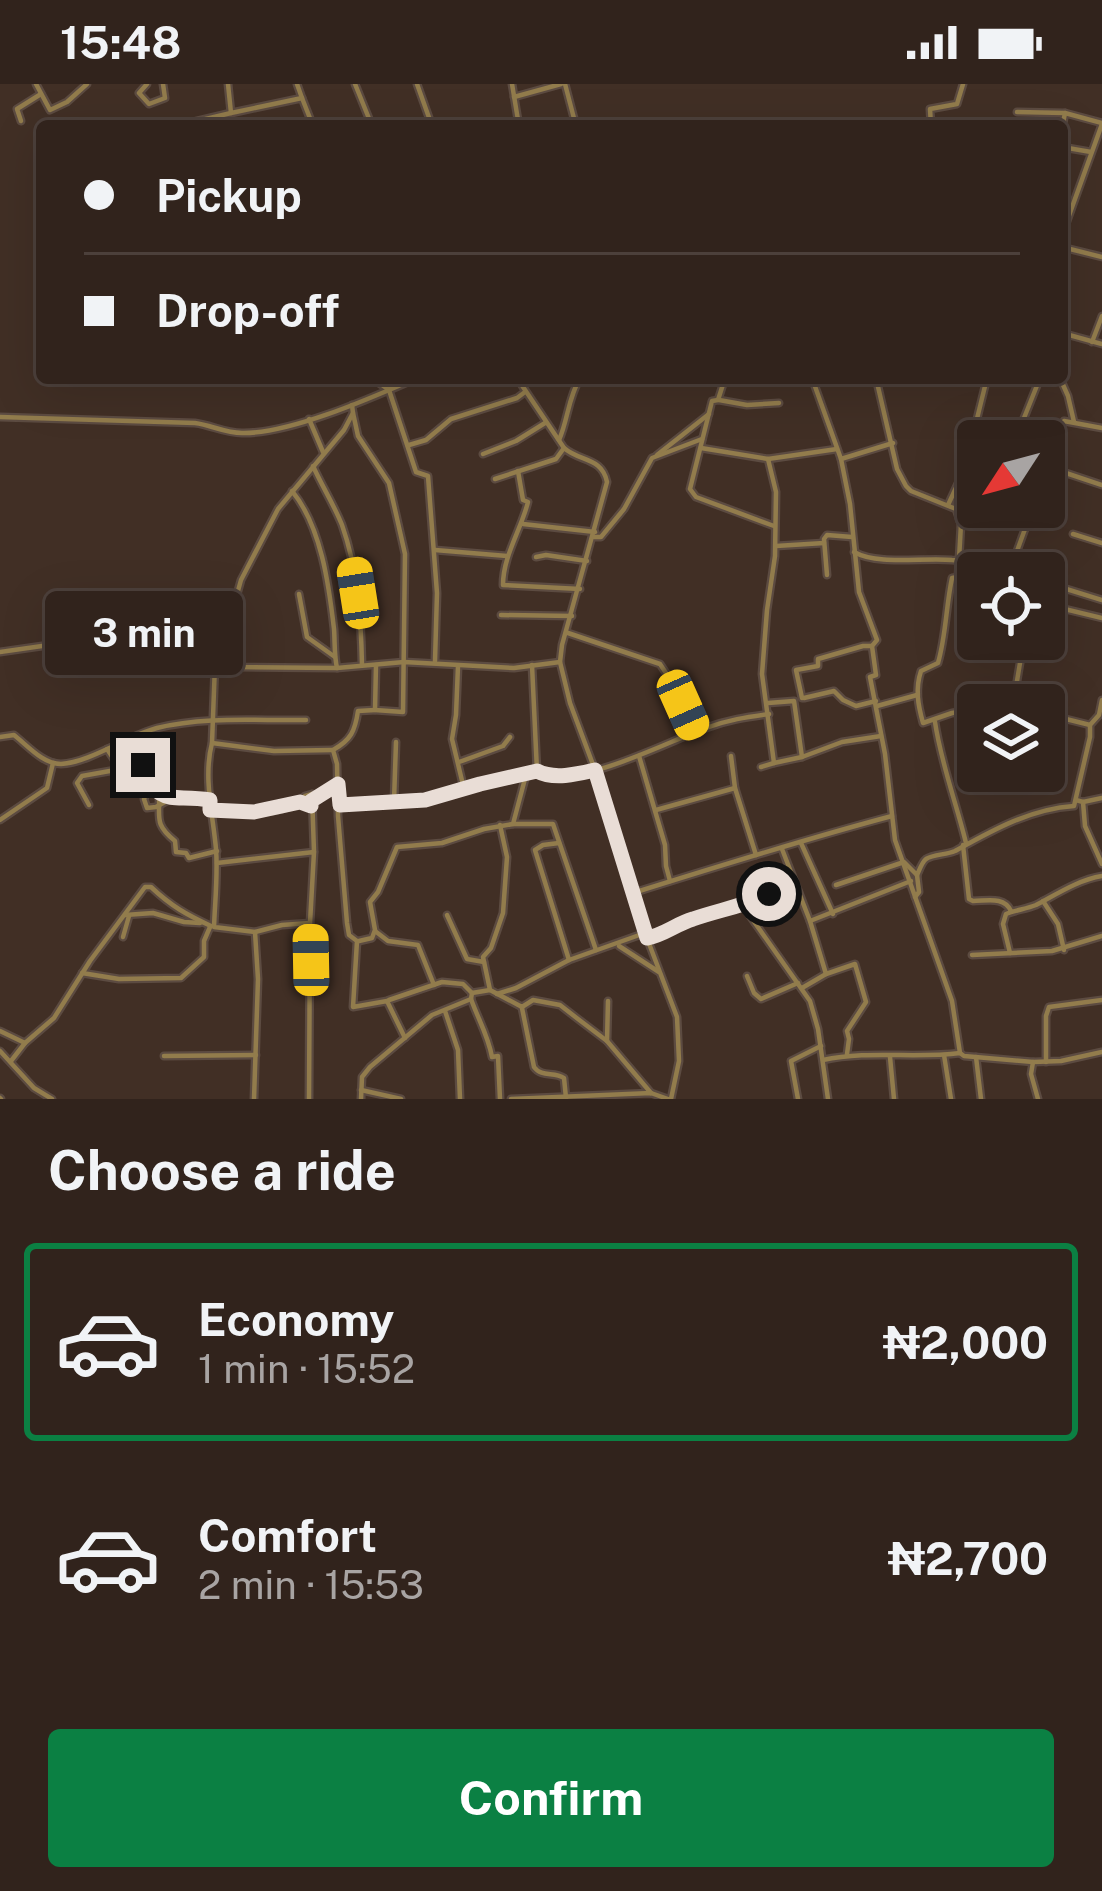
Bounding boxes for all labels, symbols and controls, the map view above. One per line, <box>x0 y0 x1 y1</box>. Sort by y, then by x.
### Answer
text: 15:48 <box>60 16 181 69</box>
text: Pickup <box>156 169 302 222</box>
text: Drop-off <box>156 284 339 337</box>
north arrow <box>957 420 1065 528</box>
map controls <box>957 420 1065 792</box>
button: locate <box>957 552 1065 660</box>
car <box>335 555 381 631</box>
callout: 3 min <box>44 591 242 675</box>
text: 3 min <box>92 610 196 656</box>
car <box>652 665 714 745</box>
button: layers <box>957 684 1065 792</box>
route end <box>116 738 170 792</box>
route start <box>742 867 796 921</box>
car <box>292 924 330 996</box>
text: Choose a ride <box>48 1139 396 1202</box>
icon: car <box>54 1288 162 1396</box>
text: Economy <box>198 1293 394 1346</box>
text: ₦2,000 <box>883 1316 1048 1369</box>
text: 1 min · 15:52 <box>198 1346 415 1392</box>
icon: car <box>54 1504 162 1612</box>
text: Comfort <box>198 1509 377 1562</box>
text: ₦2,700 <box>888 1532 1048 1585</box>
text: 2 min · 15:53 <box>198 1562 424 1608</box>
button: Confirm <box>48 1729 1054 1867</box>

